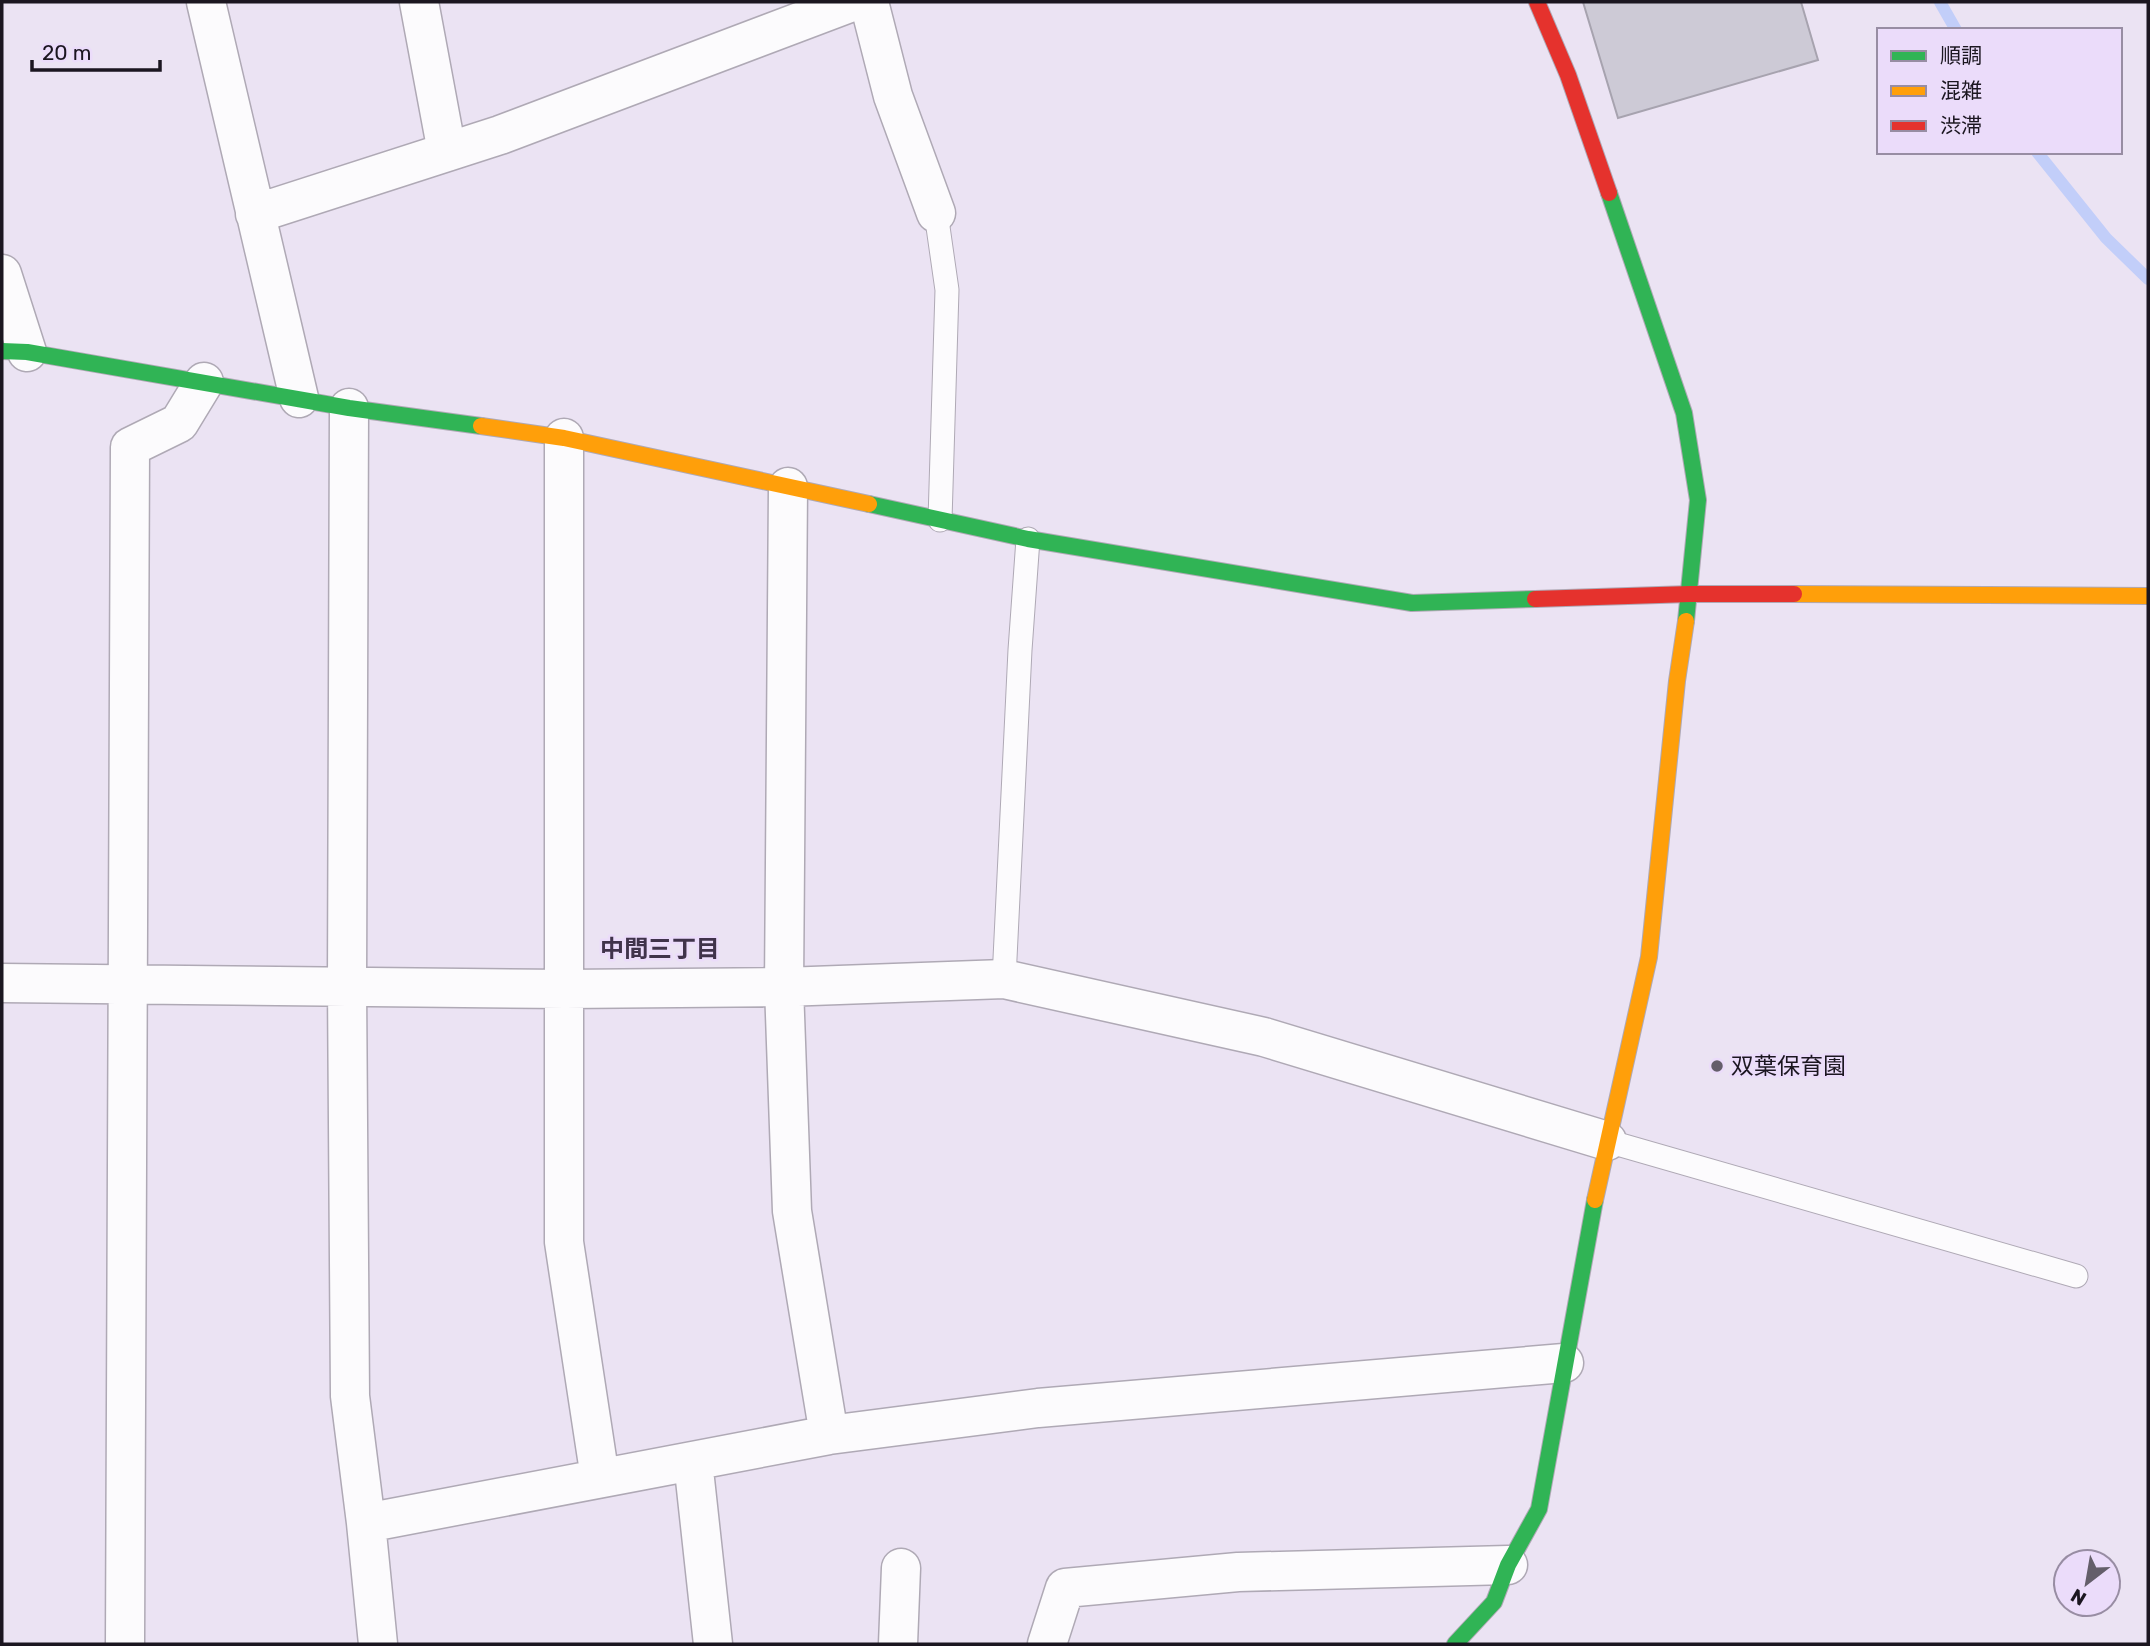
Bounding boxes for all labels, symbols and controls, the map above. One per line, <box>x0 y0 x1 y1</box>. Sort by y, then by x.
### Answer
scale bar <box>32 28 159 72</box>
legend <box>1877 28 2122 154</box>
text: 20 m <box>42 40 91 65</box>
text: 順調 <box>1940 43 1982 68</box>
text: 混雑 <box>1940 78 1982 103</box>
text: 渋滞 <box>1940 113 1982 138</box>
district label: 中間三丁目 <box>600 935 720 963</box>
place label: 双葉保育園 <box>1731 1052 1846 1080</box>
marker: 双葉保育園 <box>1709 1058 1725 1074</box>
north arrow <box>2052 1548 2122 1618</box>
text: N <box>2067 1584 2090 1611</box>

